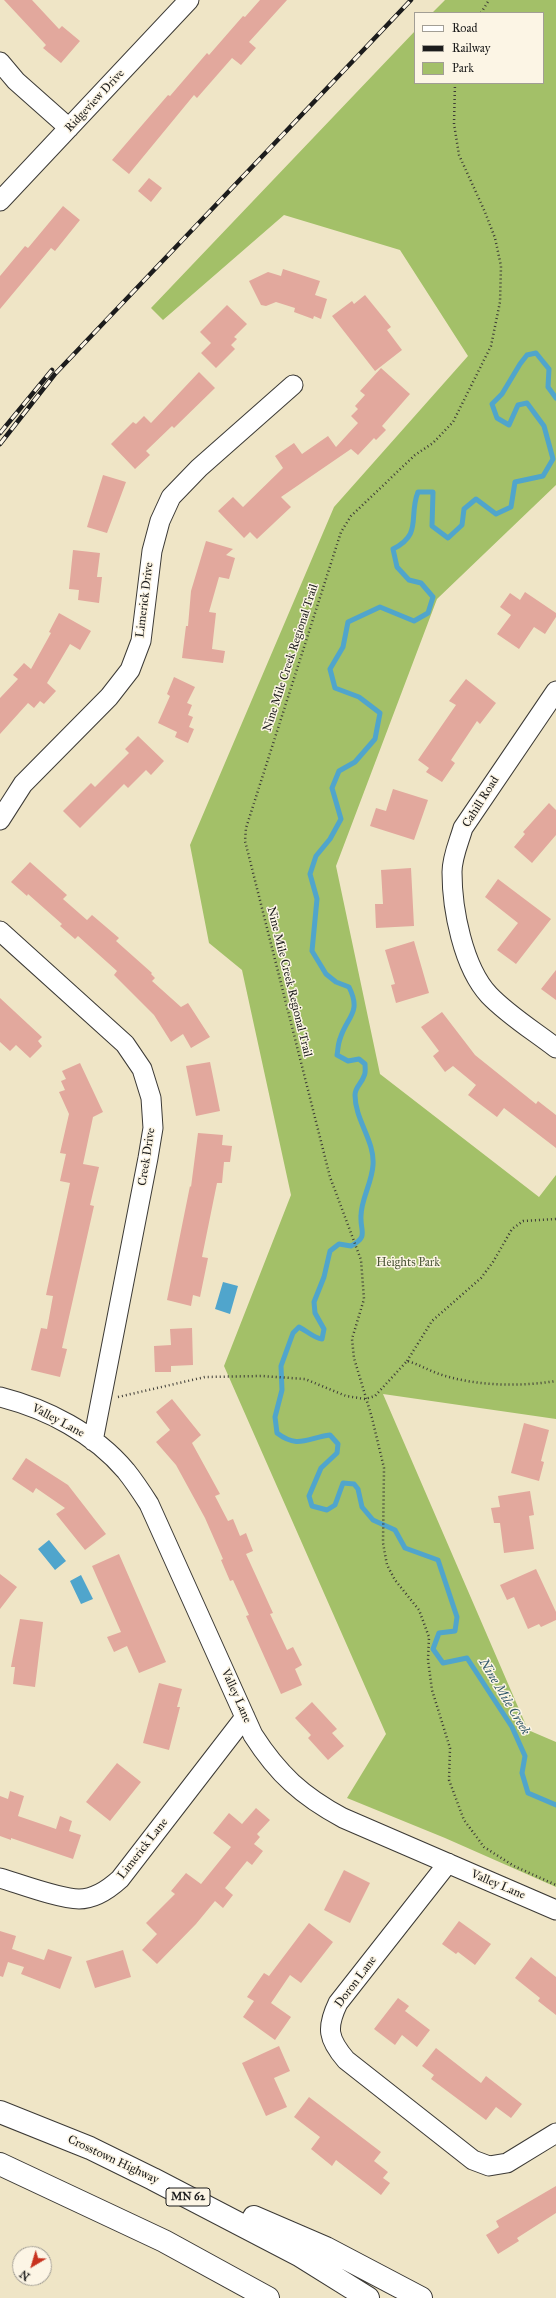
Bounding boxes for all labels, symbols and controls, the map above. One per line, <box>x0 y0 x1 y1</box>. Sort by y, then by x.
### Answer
legend <box>414 12 544 84</box>
text: Road <box>452 21 478 35</box>
text: Railway <box>452 41 490 55</box>
text: Park <box>452 61 474 75</box>
street label: Ridgeview Drive <box>62 67 128 135</box>
street label: Limerick Drive <box>133 561 157 639</box>
street label: Nine Mile Creek Regional Trail <box>260 582 322 734</box>
street label: Cahill Road <box>460 774 502 830</box>
street label: Nine Mile Creek Regional Trail <box>263 905 315 1059</box>
street label: Creek Drive <box>135 1127 159 1187</box>
park label: Heights Park <box>376 1256 440 1270</box>
street label: Valley Lane <box>29 1401 87 1441</box>
water label: Nine Mile Creek <box>475 1656 533 1738</box>
street label: Valley Lane <box>218 1667 254 1725</box>
street label: Limerick Lane <box>115 1816 171 1882</box>
street label: Valley Lane <box>469 1867 527 1903</box>
street label: Doron Lane <box>332 1953 380 2011</box>
street label: Crosstown Highway <box>65 2133 161 2187</box>
road number: MN 62 <box>166 2188 210 2206</box>
north arrow <box>12 2246 52 2286</box>
text: N <box>17 2267 33 2283</box>

